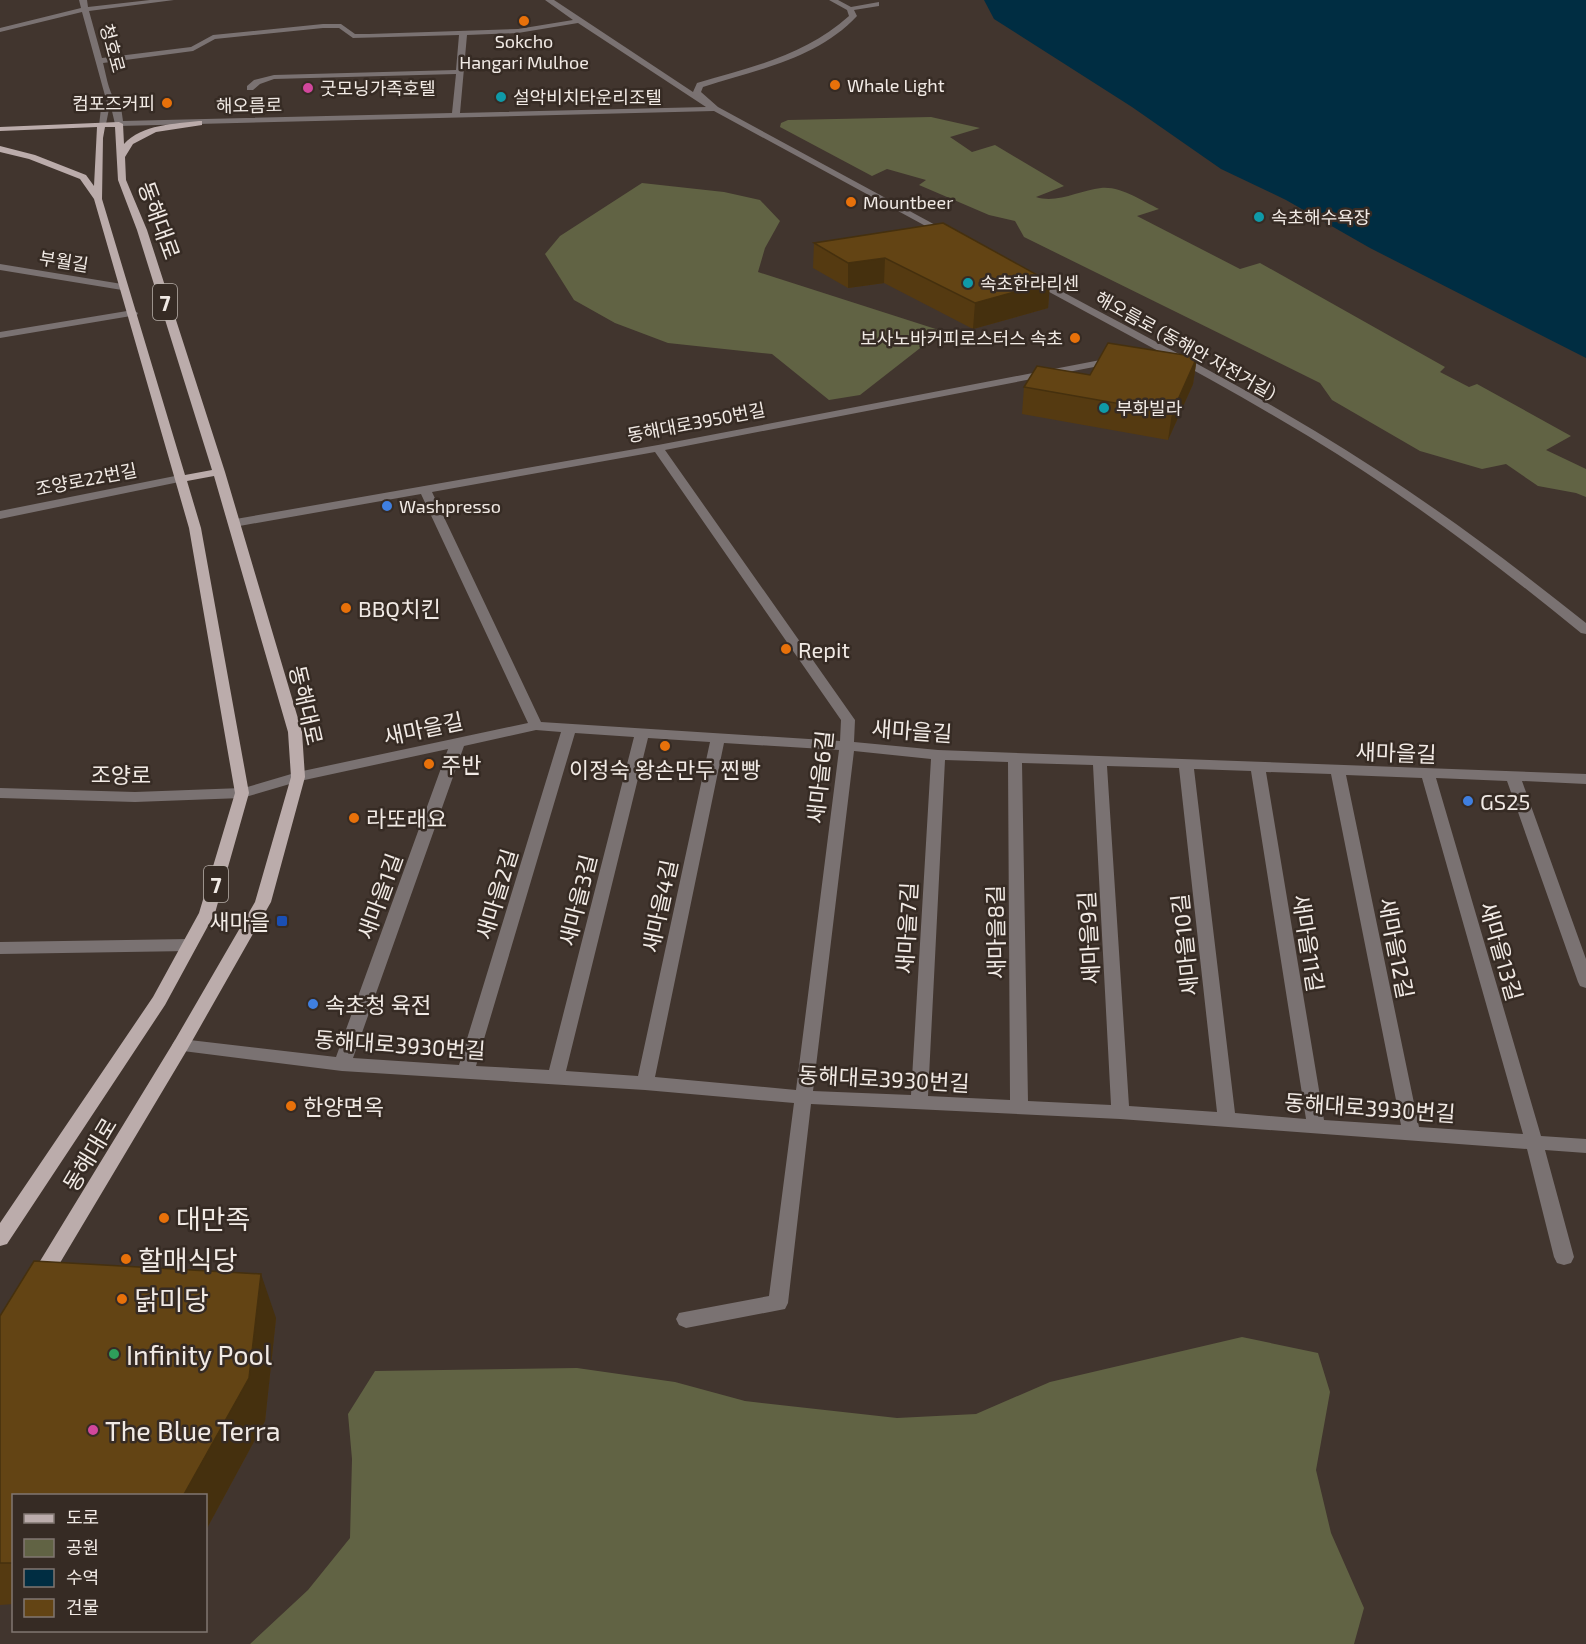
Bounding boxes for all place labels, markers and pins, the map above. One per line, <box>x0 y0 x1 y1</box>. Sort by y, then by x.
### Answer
marker: Sokcho Hangari Mulhoe <box>517 14 531 28</box>
place label: Sokcho Hangari Mulhoe <box>459 30 589 73</box>
place label: Whale Light <box>847 74 945 96</box>
place label: 굿모닝가족호텔 <box>320 77 436 99</box>
marker: Whale Light <box>828 78 842 92</box>
marker: 굿모닝가족호텔 <box>301 81 315 95</box>
place label: 설악비치타운리조텔 <box>513 86 662 108</box>
marker: 설악비치타운리조텔 <box>494 90 508 104</box>
place label: 컴포즈커피 <box>72 92 155 114</box>
marker: 컴포즈커피 <box>160 96 174 110</box>
place label: Mountbeer <box>863 191 953 213</box>
marker: Mountbeer <box>844 195 858 209</box>
place label: 속초해수욕장 <box>1271 206 1370 228</box>
marker: 속초해수욕장 <box>1252 210 1266 224</box>
place label: 속초한라리센 <box>980 272 1079 294</box>
marker: 속초한라리센 <box>961 276 975 290</box>
place label: 보사노바커피로스터스 속초 <box>860 327 1063 349</box>
marker: 보사노바커피로스터스 속초 <box>1068 331 1082 345</box>
place label: 부화빌라 <box>1116 397 1183 419</box>
marker: 부화빌라 <box>1097 401 1111 415</box>
place label: Washpresso <box>399 495 501 517</box>
marker: Washpresso <box>380 499 394 513</box>
place label: BBQ치킨 <box>358 595 440 622</box>
marker: BBQ치킨 <box>339 601 353 615</box>
place label: Repit <box>798 636 850 662</box>
marker: Repit <box>779 642 793 656</box>
marker: 이정숙 왕손만두 찐빵 <box>658 739 672 753</box>
place label: 주반 <box>441 751 481 777</box>
place label: 이정숙 왕손만두 찐빵 <box>569 756 761 782</box>
marker: 주반 <box>422 757 436 771</box>
place label: GS25 <box>1480 788 1530 814</box>
marker: GS25 <box>1461 794 1475 808</box>
place label: 라또래요 <box>366 805 447 831</box>
marker: 라또래요 <box>347 811 361 825</box>
place label: 새마을 <box>209 908 270 934</box>
marker: 새마을 <box>275 914 289 928</box>
place label: 속초청 육전 <box>325 991 431 1017</box>
marker: 속초청 육전 <box>306 997 320 1011</box>
place label: 한양면옥 <box>303 1093 384 1119</box>
marker: 한양면옥 <box>284 1099 298 1113</box>
place label: 대만족 <box>176 1202 251 1234</box>
marker: 대만족 <box>157 1211 171 1225</box>
place label: 할매식당 <box>138 1243 238 1275</box>
marker: 할매식당 <box>119 1252 133 1266</box>
place label: 닭미당 <box>134 1283 209 1315</box>
marker: 닭미당 <box>115 1292 129 1306</box>
place label: Infinity Pool <box>126 1338 272 1371</box>
marker: Infinity Pool <box>107 1347 121 1361</box>
place label: The Blue Terra <box>105 1414 281 1446</box>
marker: The Blue Terra <box>86 1423 100 1437</box>

